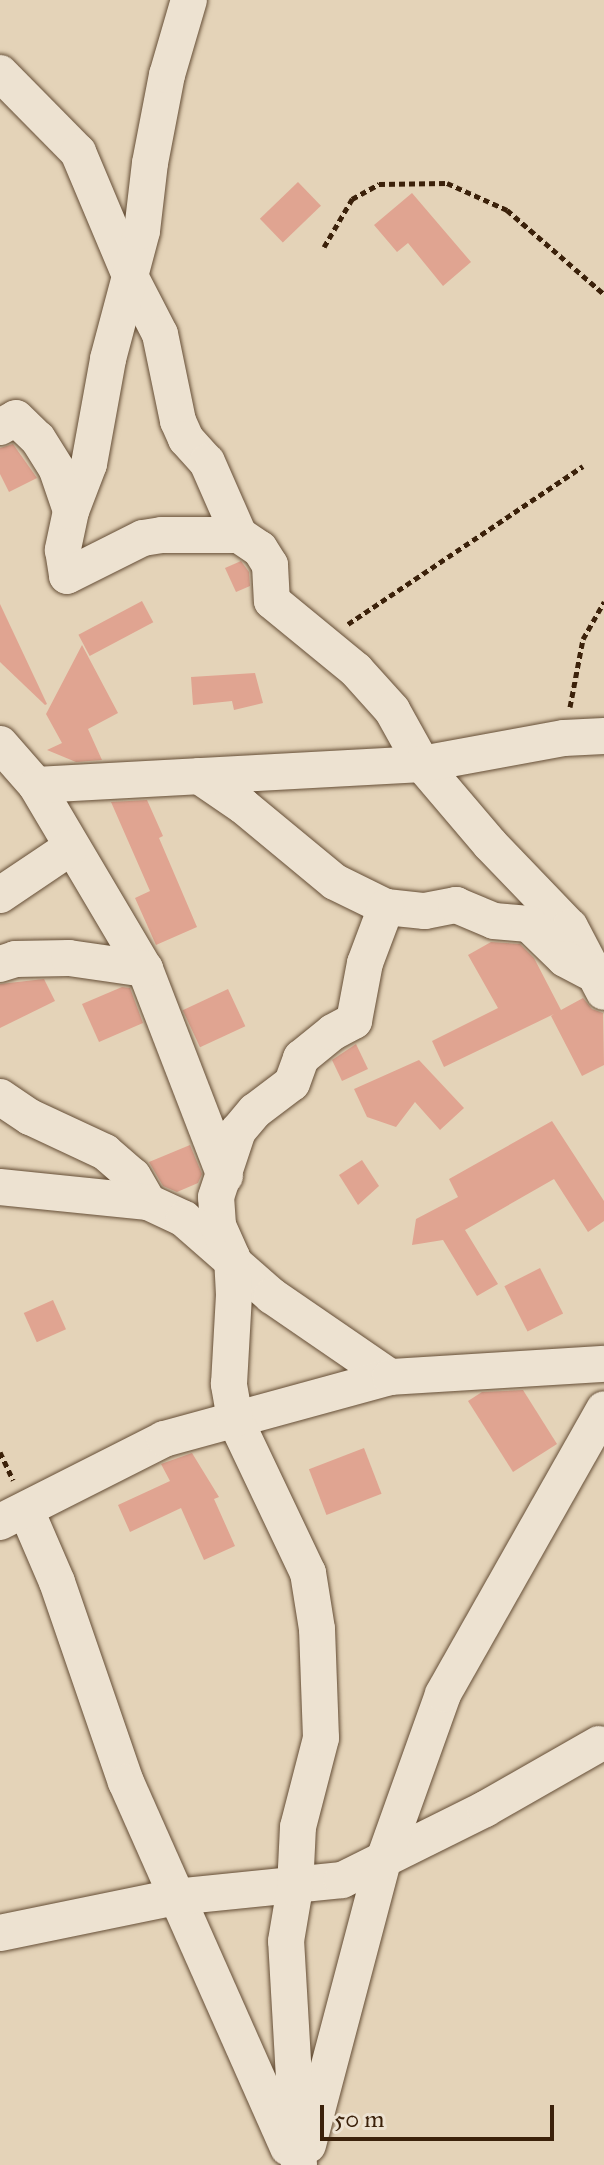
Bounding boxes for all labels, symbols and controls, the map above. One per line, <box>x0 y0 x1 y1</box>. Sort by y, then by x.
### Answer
scale bar <box>324 2089 558 2139</box>
text: 50 m <box>334 2104 384 2134</box>

